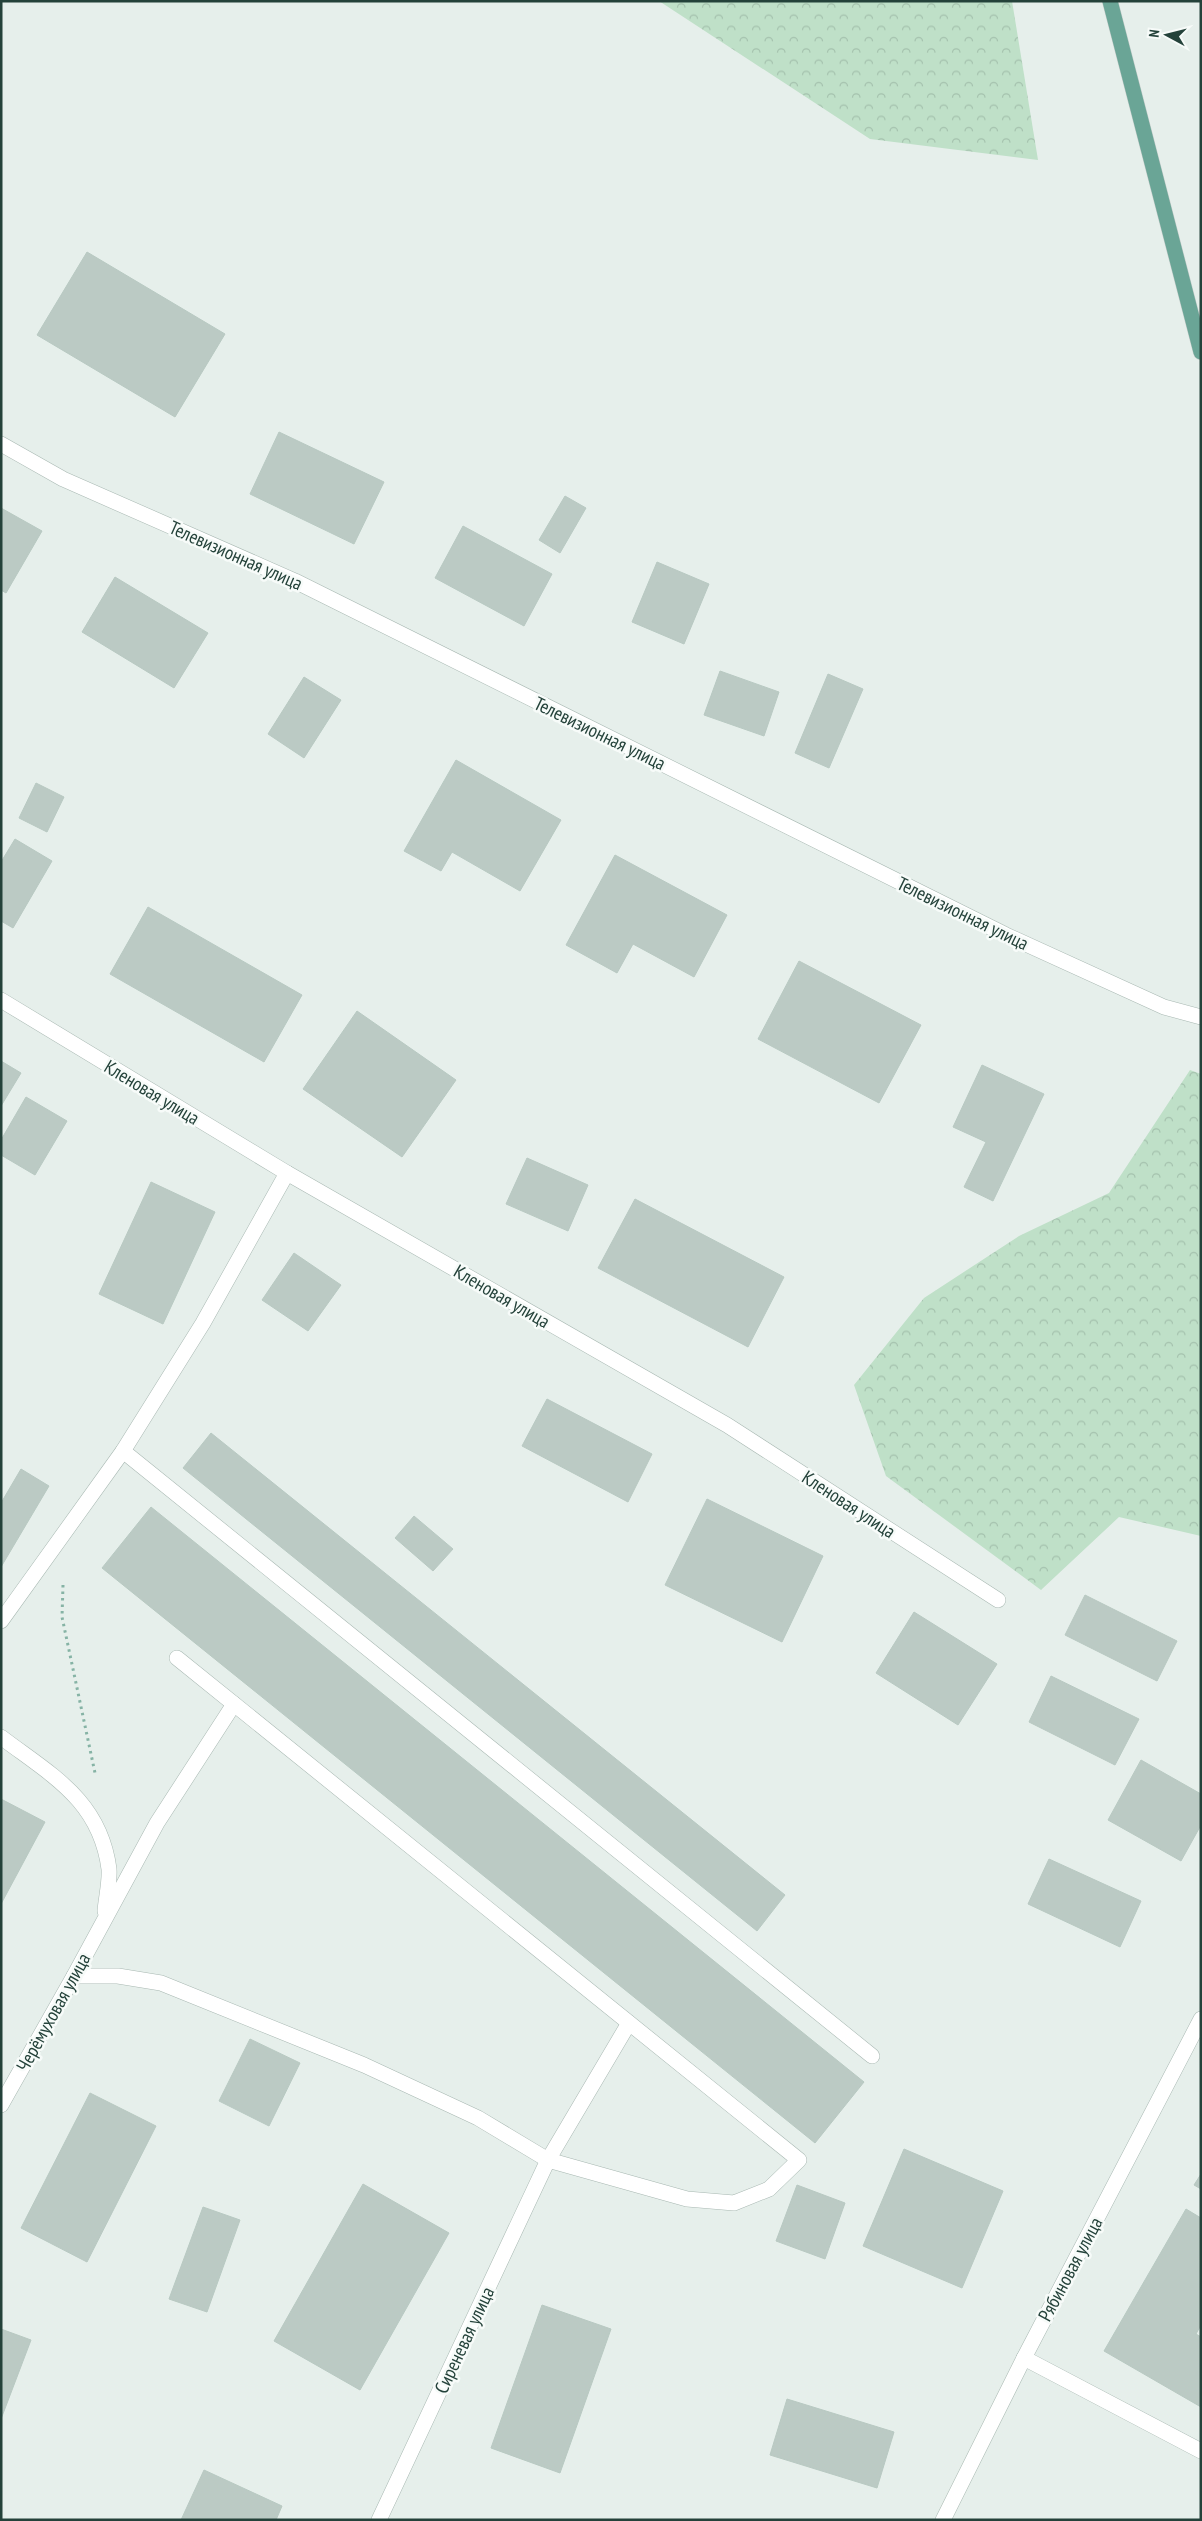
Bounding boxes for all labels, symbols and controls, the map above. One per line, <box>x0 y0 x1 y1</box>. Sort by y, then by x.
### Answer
north arrow <box>1142 10 1192 60</box>
text: N <box>1145 29 1163 38</box>
street label: Телевизионная улица <box>166 515 306 595</box>
street label: Телевизионная улица <box>530 691 670 775</box>
street label: Телевизионная улица <box>893 871 1033 955</box>
street label: Кленовая улица <box>100 1054 204 1130</box>
street label: Кленовая улица <box>450 1259 554 1333</box>
street label: Кленовая улица <box>798 1465 900 1543</box>
street label: Черёмуховая улица <box>11 1949 95 2075</box>
street label: Рябиновая улица <box>1033 2213 1107 2325</box>
street label: Сиреневая улица <box>429 2283 499 2397</box>

